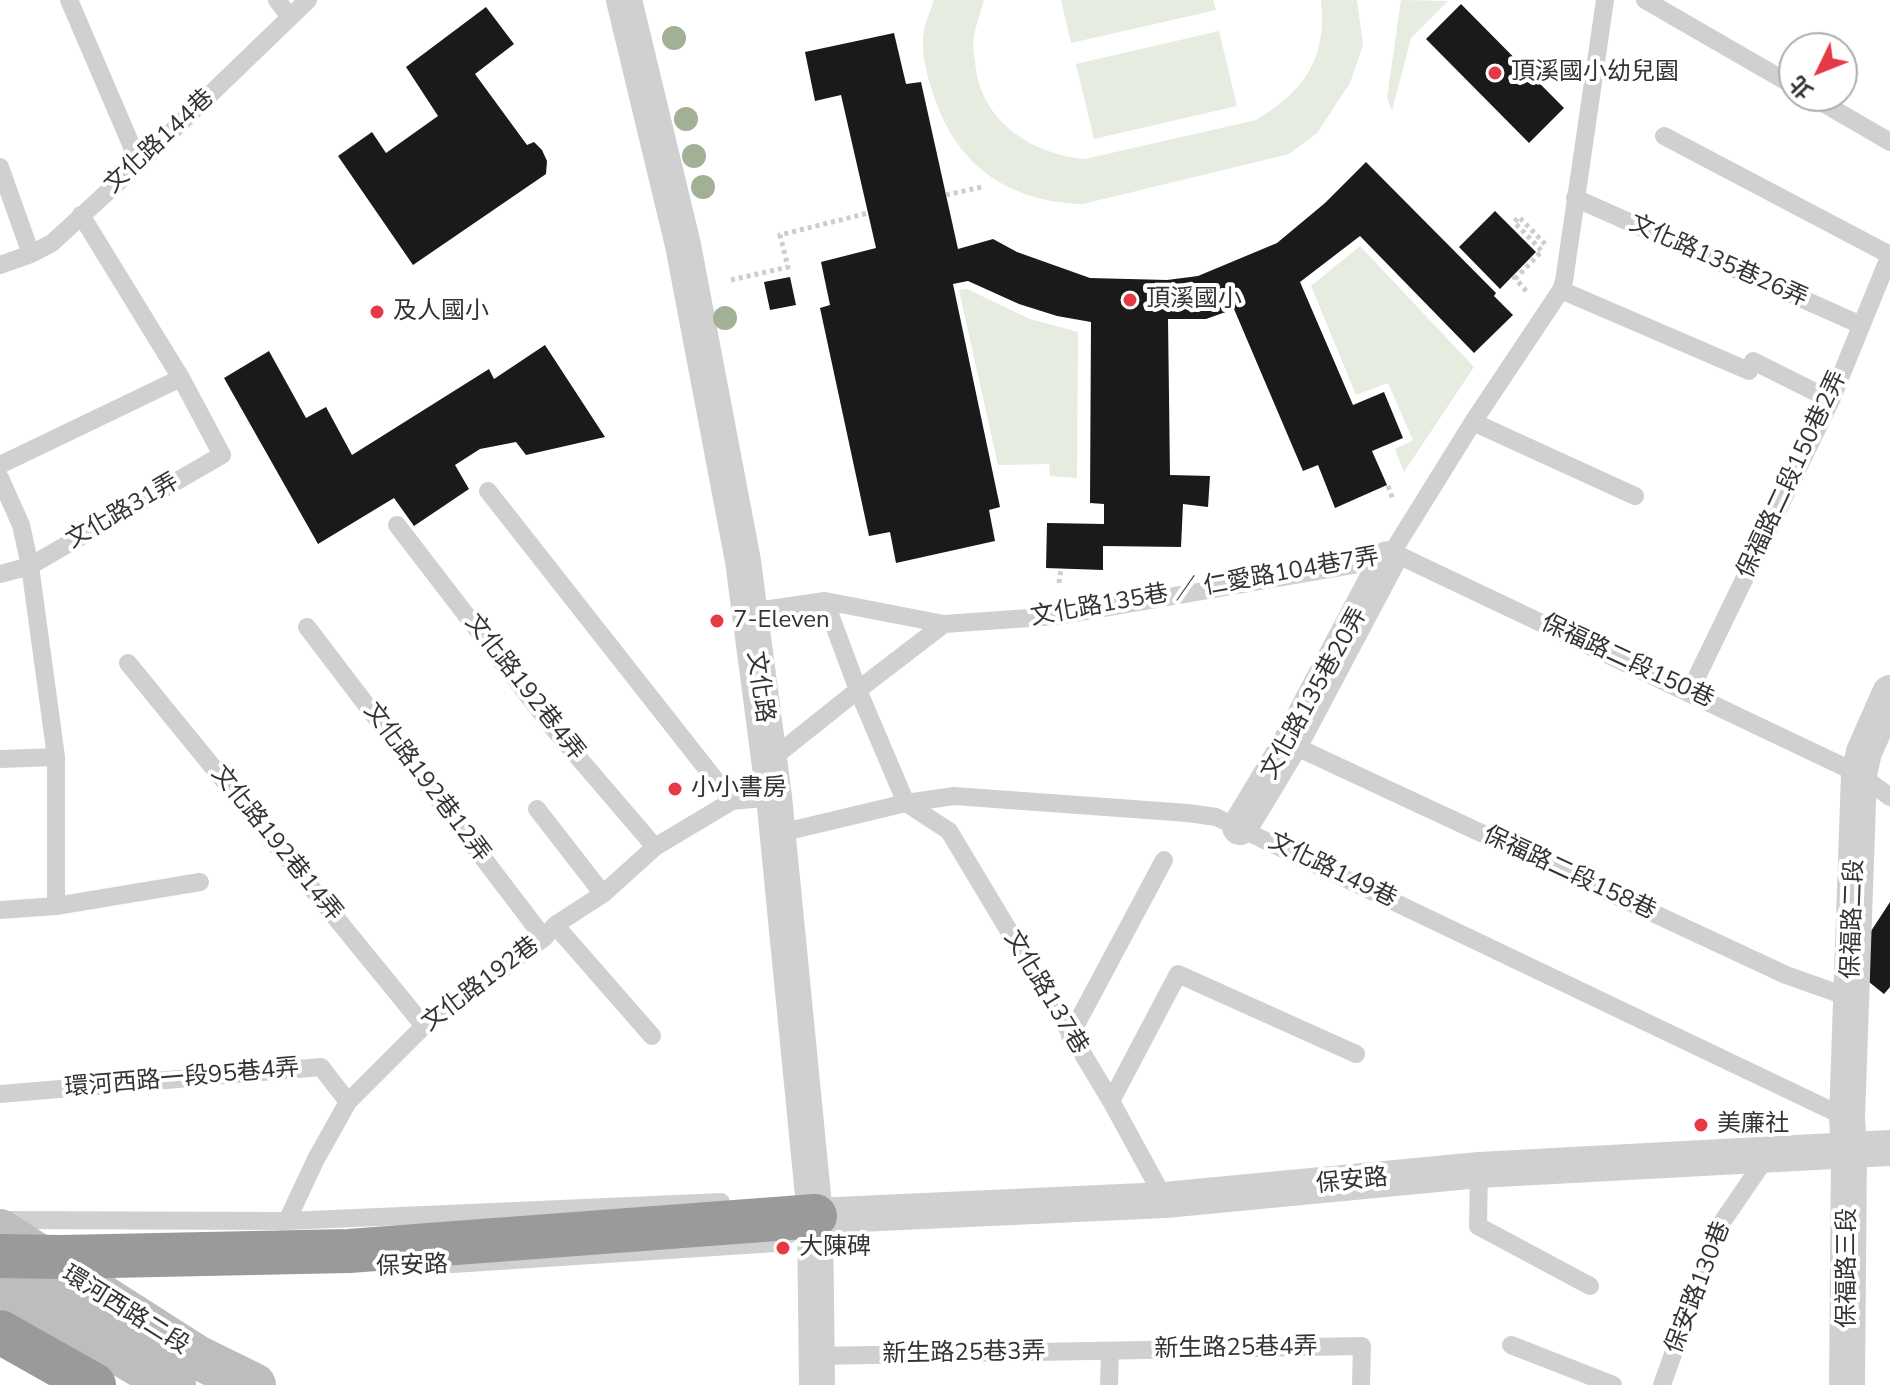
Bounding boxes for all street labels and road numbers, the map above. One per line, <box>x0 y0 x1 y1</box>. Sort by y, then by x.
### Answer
street label: 文化路144巷 <box>99 84 221 200</box>
street label: 文化路135巷26弄 <box>1624 210 1812 314</box>
street label: 保福路二段150巷2弄 <box>1732 367 1854 583</box>
street label: 文化路31弄 <box>62 468 184 556</box>
street label: 文化路135巷 ／ 仁愛路104巷7弄 <box>1029 543 1381 633</box>
street label: 文化路135巷20弄 <box>1256 603 1374 785</box>
street label: 文化路192巷4弄 <box>458 609 590 767</box>
street label: 保福路二段150巷 <box>1536 609 1718 715</box>
street label: 文化路 <box>740 649 778 725</box>
street label: 文化路192巷12弄 <box>357 698 495 868</box>
street label: 文化路192巷14弄 <box>204 760 348 928</box>
street label: 保福路二段158巷 <box>1478 821 1660 927</box>
street label: 文化路149巷 <box>1263 828 1401 914</box>
street label: 保福路二段 <box>1838 859 1870 979</box>
street label: 文化路137巷 <box>997 926 1093 1060</box>
street label: 文化路192巷 <box>417 932 545 1038</box>
street label: 環河西路一段95巷4弄 <box>64 1054 300 1104</box>
street label: 保安路 <box>1315 1164 1389 1200</box>
street label: 保福路三段 <box>1834 1208 1862 1328</box>
street label: 保安路130巷 <box>1661 1218 1737 1358</box>
street label: 保安路 <box>376 1251 448 1283</box>
street label: 環河西路二段 <box>56 1261 194 1361</box>
street label: 新生路25巷4弄 <box>1154 1333 1318 1365</box>
street label: 新生路25巷3弄 <box>882 1338 1046 1370</box>

